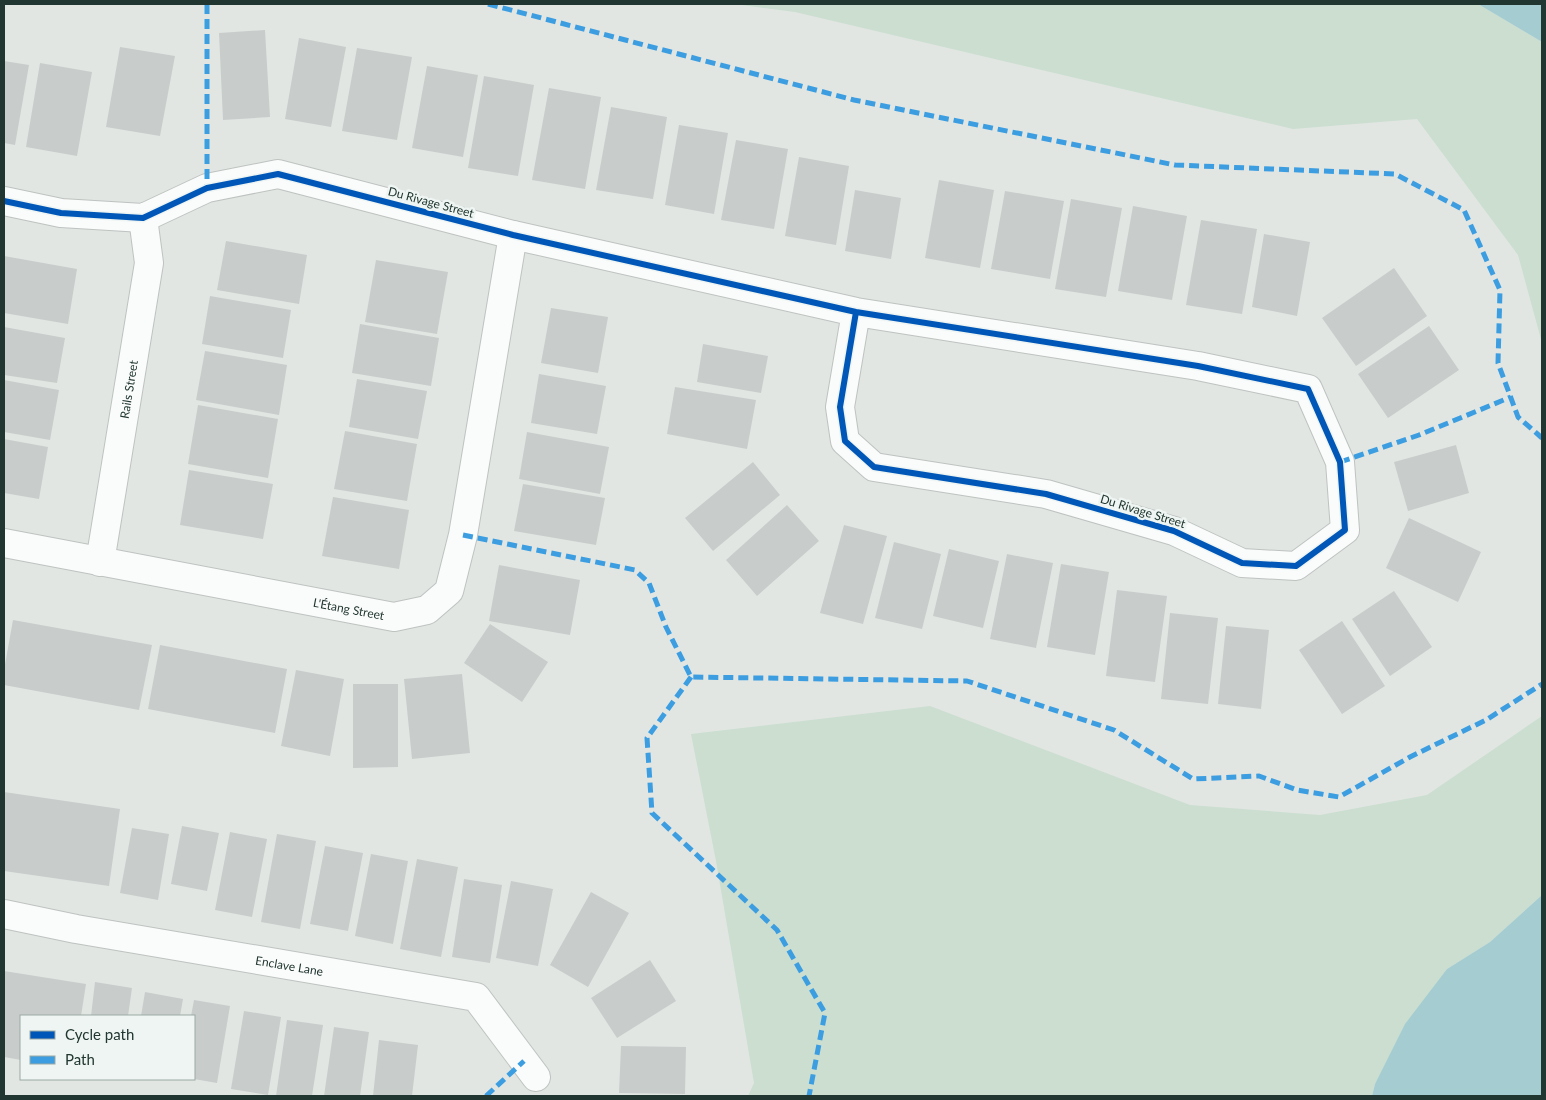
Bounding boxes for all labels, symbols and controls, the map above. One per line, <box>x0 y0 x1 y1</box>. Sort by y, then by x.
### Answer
street label: Du Rivage Street <box>386 183 476 221</box>
street label: Rails Street <box>116 358 141 420</box>
street label: Du Rivage Street <box>1099 491 1188 531</box>
street label: L'Étang Street <box>312 594 386 623</box>
street label: Enclave Lane <box>254 952 324 978</box>
legend <box>20 1015 195 1080</box>
text: Cycle path <box>65 1025 134 1043</box>
text: Path <box>65 1050 95 1068</box>

